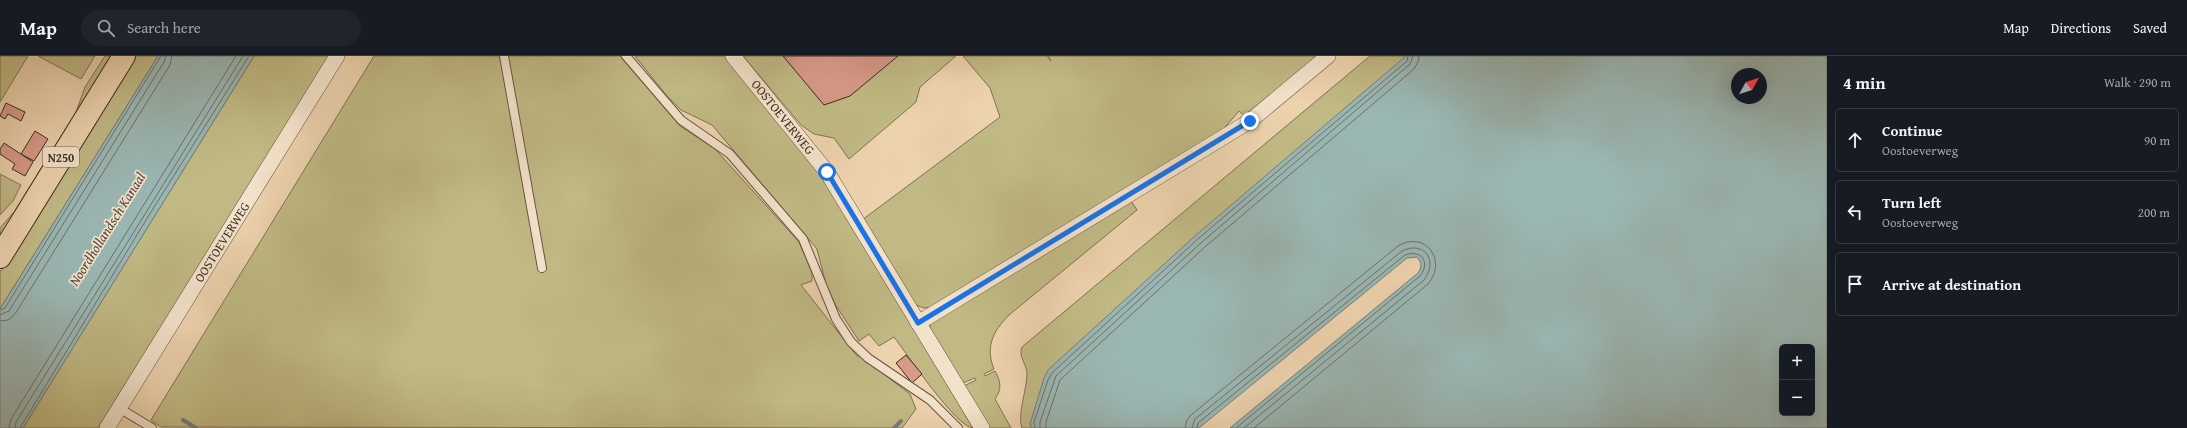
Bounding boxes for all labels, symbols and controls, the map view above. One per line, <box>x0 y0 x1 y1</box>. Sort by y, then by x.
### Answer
search box <box>81 10 361 46</box>
text: Map <box>20 14 57 42</box>
icon: search <box>95 17 117 39</box>
text: Search here <box>127 17 201 38</box>
text: Map <box>2003 18 2029 38</box>
text: Directions <box>2051 18 2111 38</box>
text: Saved <box>2133 18 2167 38</box>
north arrow <box>1731 68 1767 104</box>
text: 4 min <box>1843 70 1885 95</box>
text: Walk · 290 m <box>2104 73 2171 92</box>
street label: OOSTOEVERWEG <box>747 76 819 159</box>
route end <box>1241 112 1259 130</box>
text: Continue <box>1882 120 1943 141</box>
icon: ahead <box>1844 129 1866 151</box>
text: 90 m <box>2144 131 2170 150</box>
text: Oostoeverweg <box>1882 141 1958 160</box>
road number: N250 <box>43 147 79 167</box>
route start <box>818 163 836 181</box>
water label: Noordhollandsch Kanaal <box>64 168 150 290</box>
text: Turn left <box>1882 192 1941 213</box>
street label: OOSTOEVERWEG <box>190 198 254 286</box>
icon: left <box>1844 201 1866 223</box>
text: 200 m <box>2138 203 2170 222</box>
text: Oostoeverweg <box>1882 213 1958 232</box>
icon: arrive <box>1844 273 1866 295</box>
text: Arrive at destination <box>1882 274 2021 295</box>
map controls <box>1779 344 1815 416</box>
button: + <box>1779 344 1815 380</box>
button: − <box>1779 380 1815 416</box>

